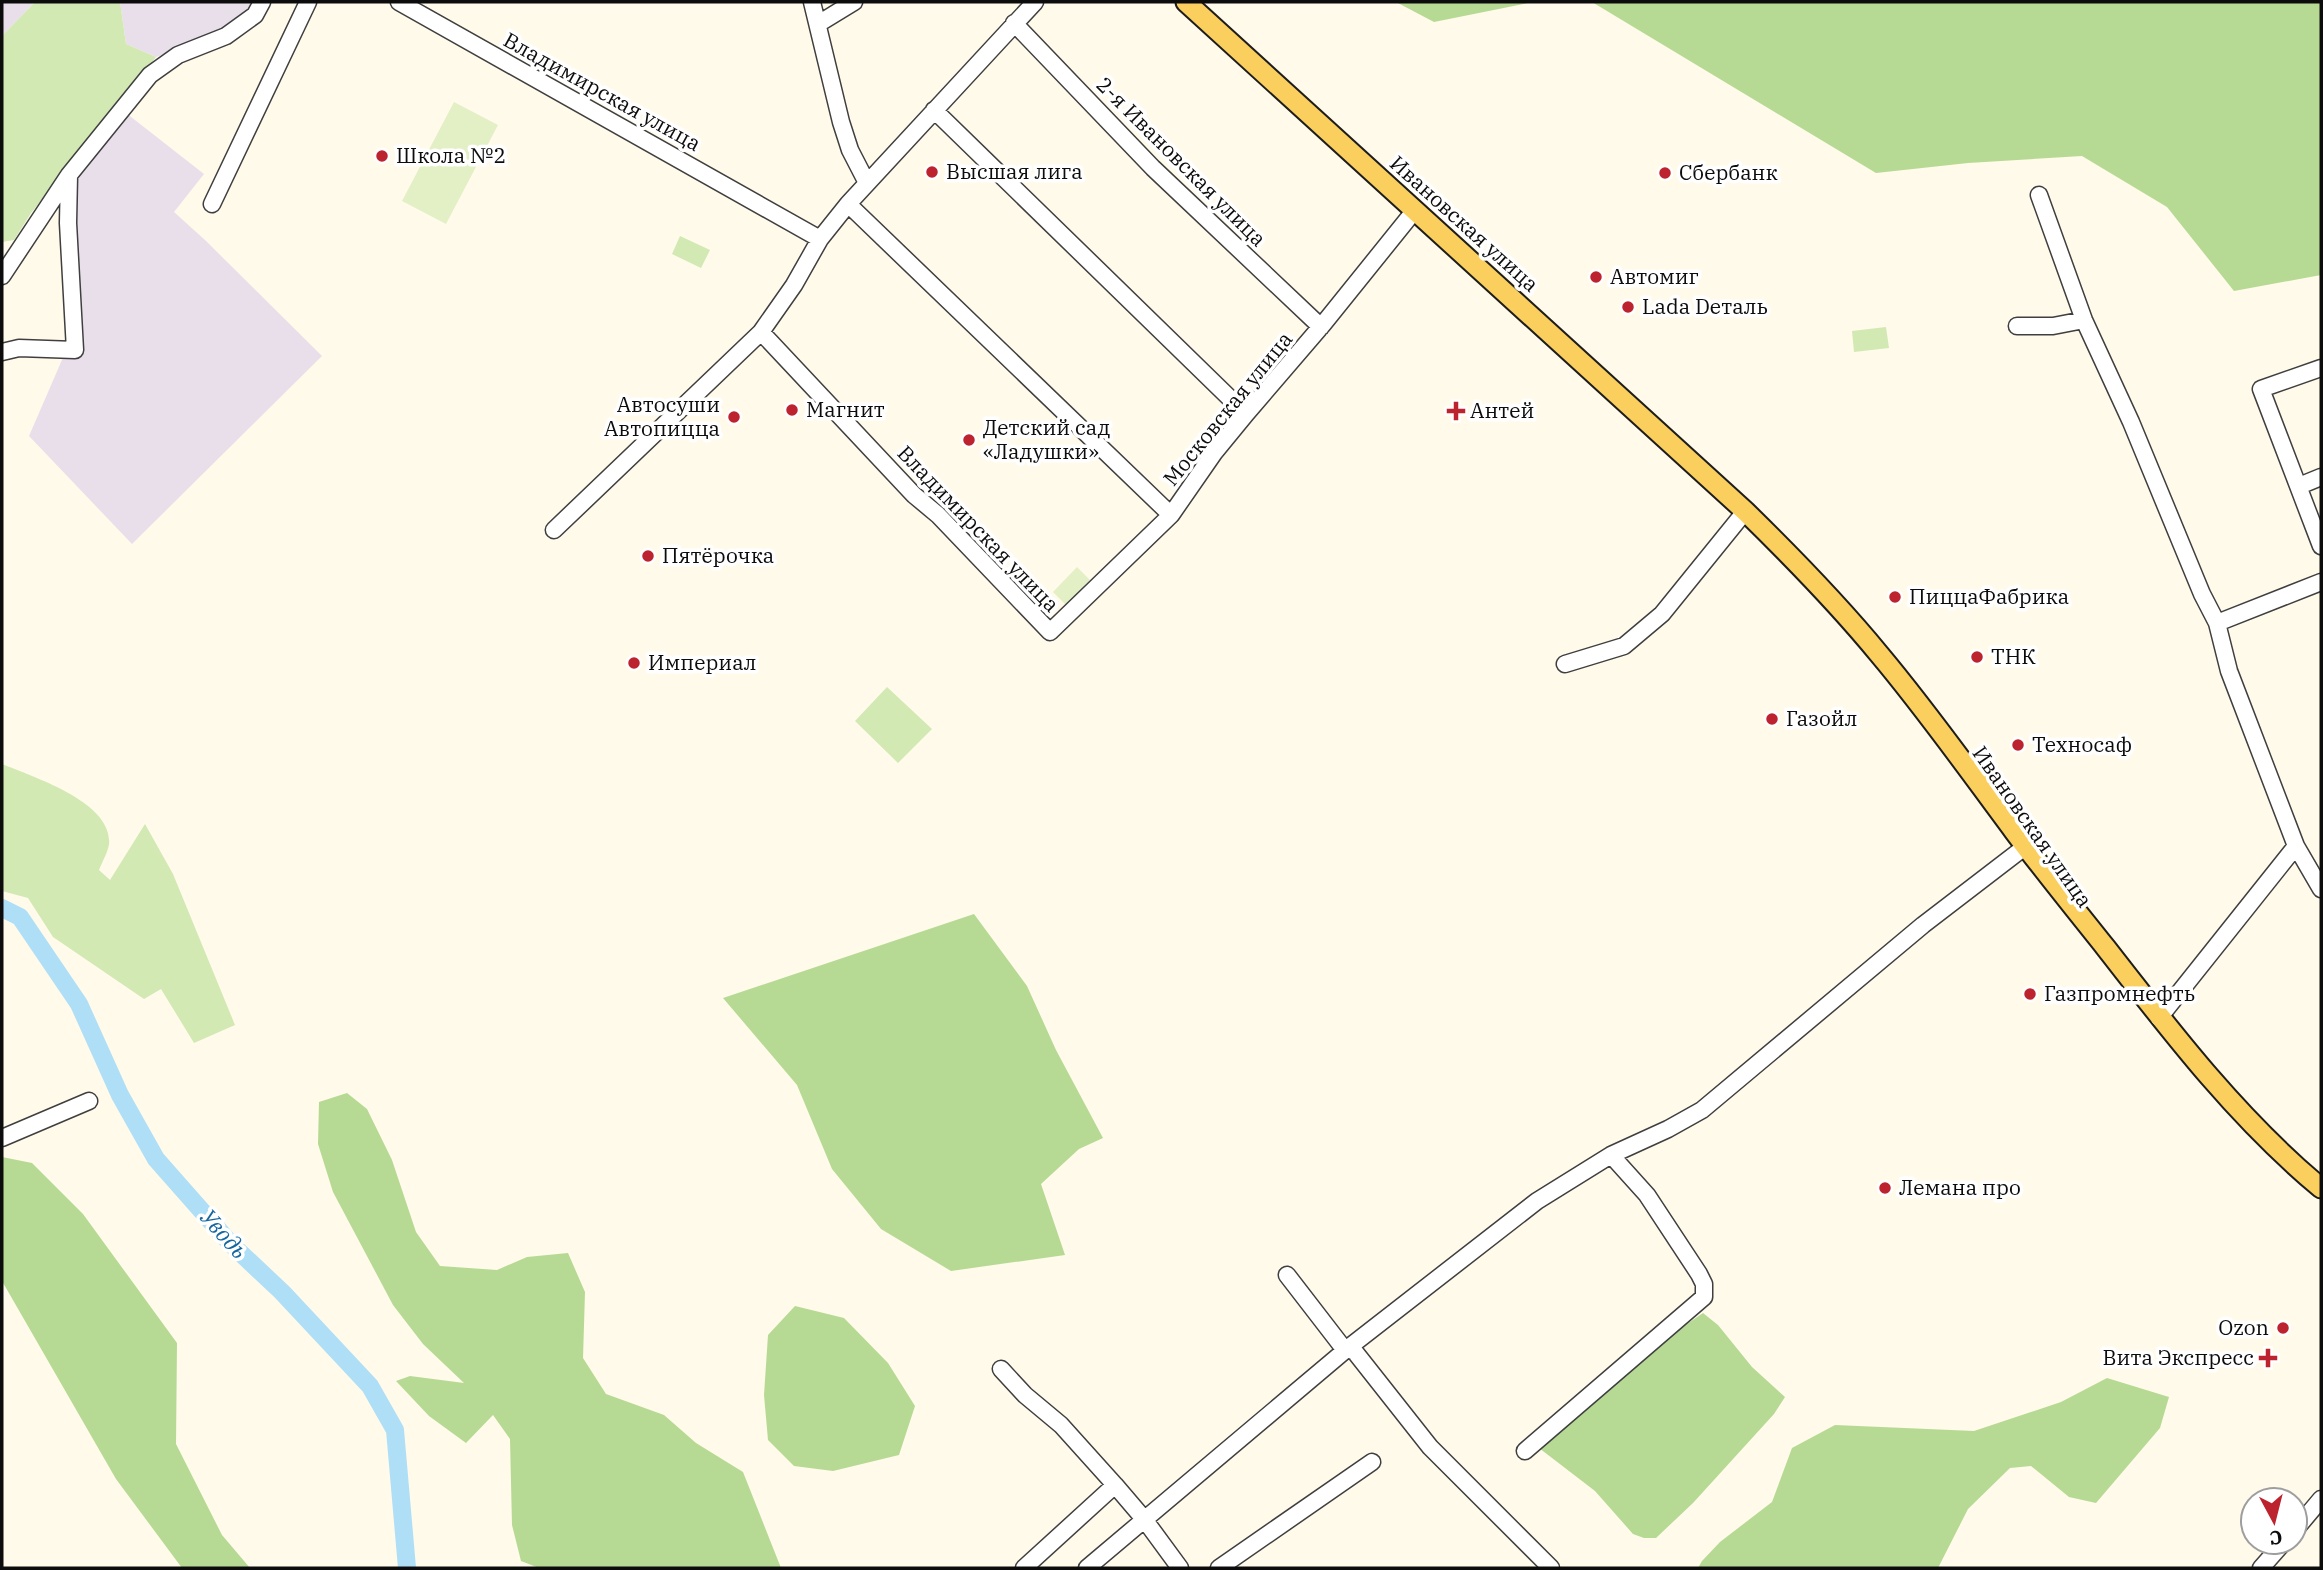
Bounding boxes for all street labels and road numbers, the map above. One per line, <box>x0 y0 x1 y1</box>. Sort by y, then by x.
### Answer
street label: Владимирская улица <box>499 25 706 157</box>
street label: 2-я Ивановская улица <box>1091 70 1273 252</box>
street label: Ивановская улица <box>1384 149 1545 298</box>
street label: Московская улица <box>1156 326 1298 491</box>
street label: Владимирская улица <box>892 439 1066 618</box>
street label: Ивановская улица <box>1967 740 2099 913</box>

